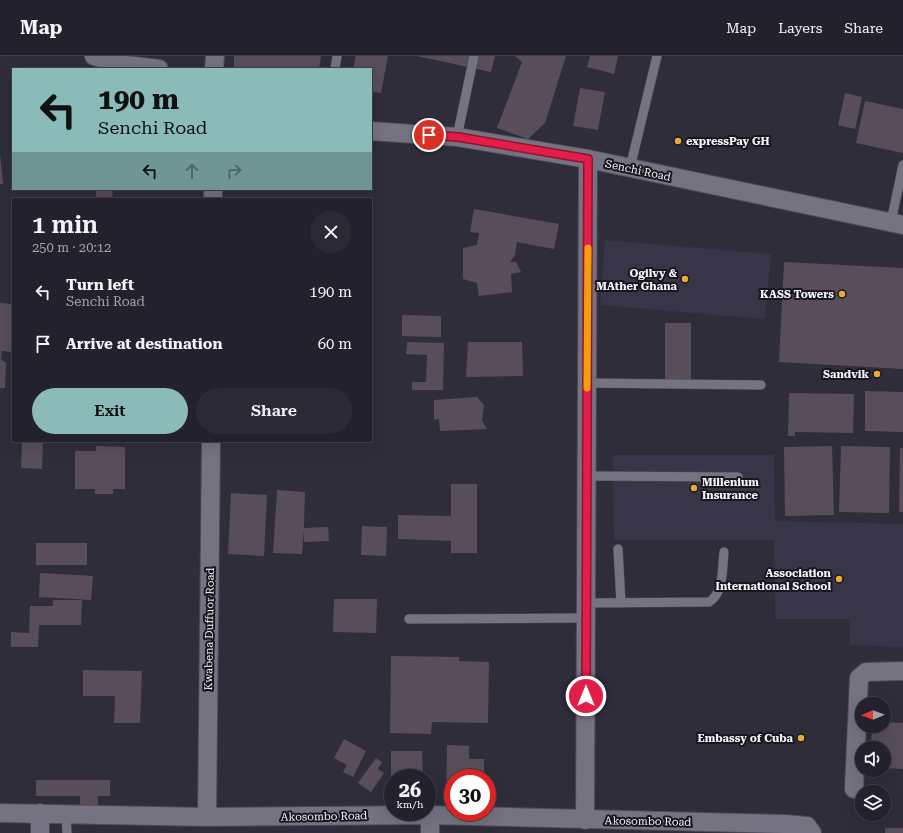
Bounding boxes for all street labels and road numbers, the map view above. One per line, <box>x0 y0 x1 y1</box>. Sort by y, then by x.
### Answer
street label: Senchi Road <box>604 157 672 184</box>
street label: Kwabena Duffuor Road <box>202 568 217 690</box>
street label: Akosombo Road <box>281 809 367 824</box>
street label: Akosombo Road <box>605 814 691 829</box>

